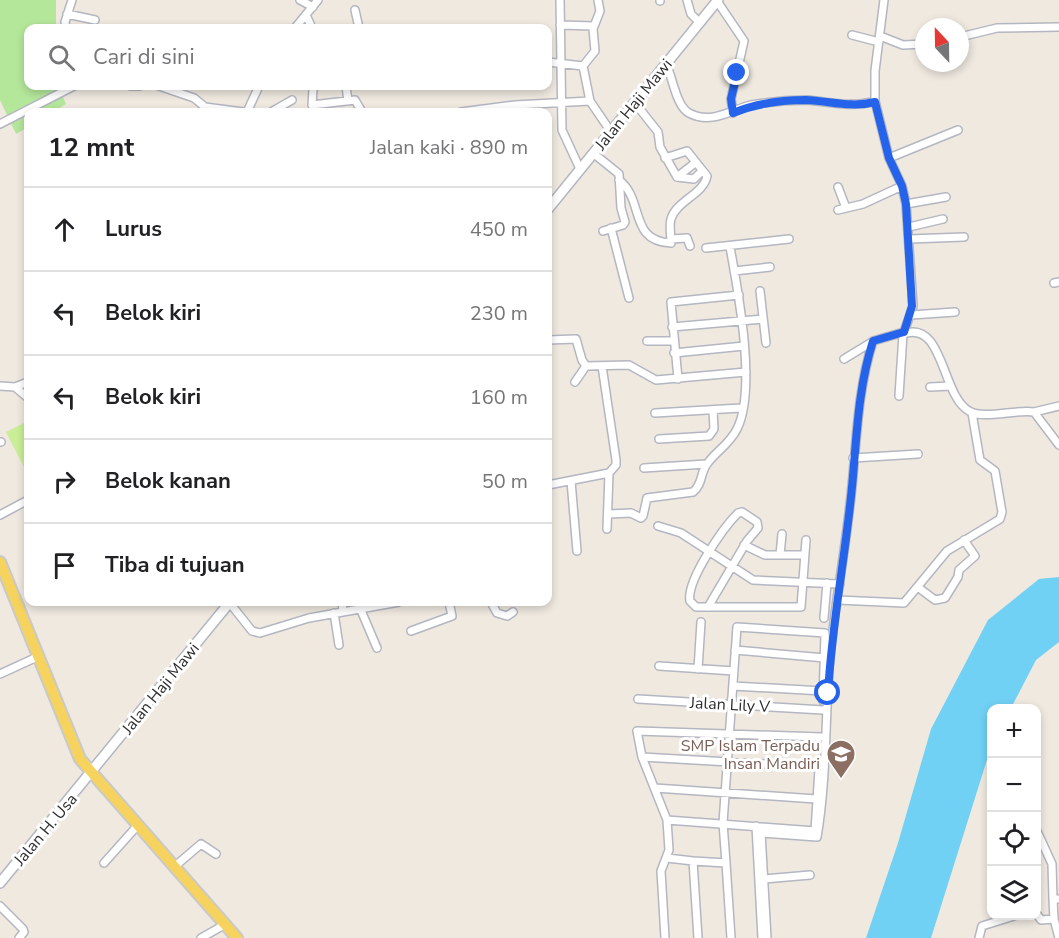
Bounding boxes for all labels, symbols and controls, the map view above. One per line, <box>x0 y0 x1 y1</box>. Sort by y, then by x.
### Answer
north arrow <box>915 18 969 72</box>
search box <box>24 24 552 90</box>
icon: search <box>45 41 78 74</box>
text: Cari di sini <box>93 42 195 72</box>
street label: Jalan Haji Mawi <box>589 54 677 156</box>
route end <box>723 59 749 85</box>
text: 12 mnt <box>48 130 134 165</box>
text: Jalan kaki · 890 m <box>370 134 528 161</box>
icon: ahead <box>48 213 81 246</box>
text: Lurus <box>105 214 162 244</box>
text: 450 m <box>470 216 528 243</box>
icon: left <box>48 297 81 330</box>
text: Belok kiri <box>105 298 201 328</box>
text: 230 m <box>470 300 528 327</box>
icon: left <box>48 381 81 414</box>
text: Belok kiri <box>105 382 201 412</box>
text: 160 m <box>470 384 528 411</box>
icon: right <box>48 465 81 498</box>
text: Belok kanan <box>105 466 231 496</box>
text: 50 m <box>482 468 528 495</box>
icon: arrive <box>48 549 81 582</box>
text: Tiba di tujuan <box>105 550 245 580</box>
street label: Jalan Haji Mawi <box>116 638 204 740</box>
route start <box>814 679 840 705</box>
street label: Jalan Lily V <box>688 692 772 718</box>
map controls <box>987 704 1041 920</box>
button: + <box>987 704 1041 758</box>
place label: SMP Islam Terpadu Insan Mandiri <box>681 735 820 775</box>
school or university icon: SMP Islam Terpadu Insan Mandiri <box>825 738 857 780</box>
button: − <box>987 758 1041 812</box>
street label: Jalan H. Usa <box>8 789 82 871</box>
button: locate <box>987 812 1041 866</box>
button: layers <box>987 866 1041 920</box>

